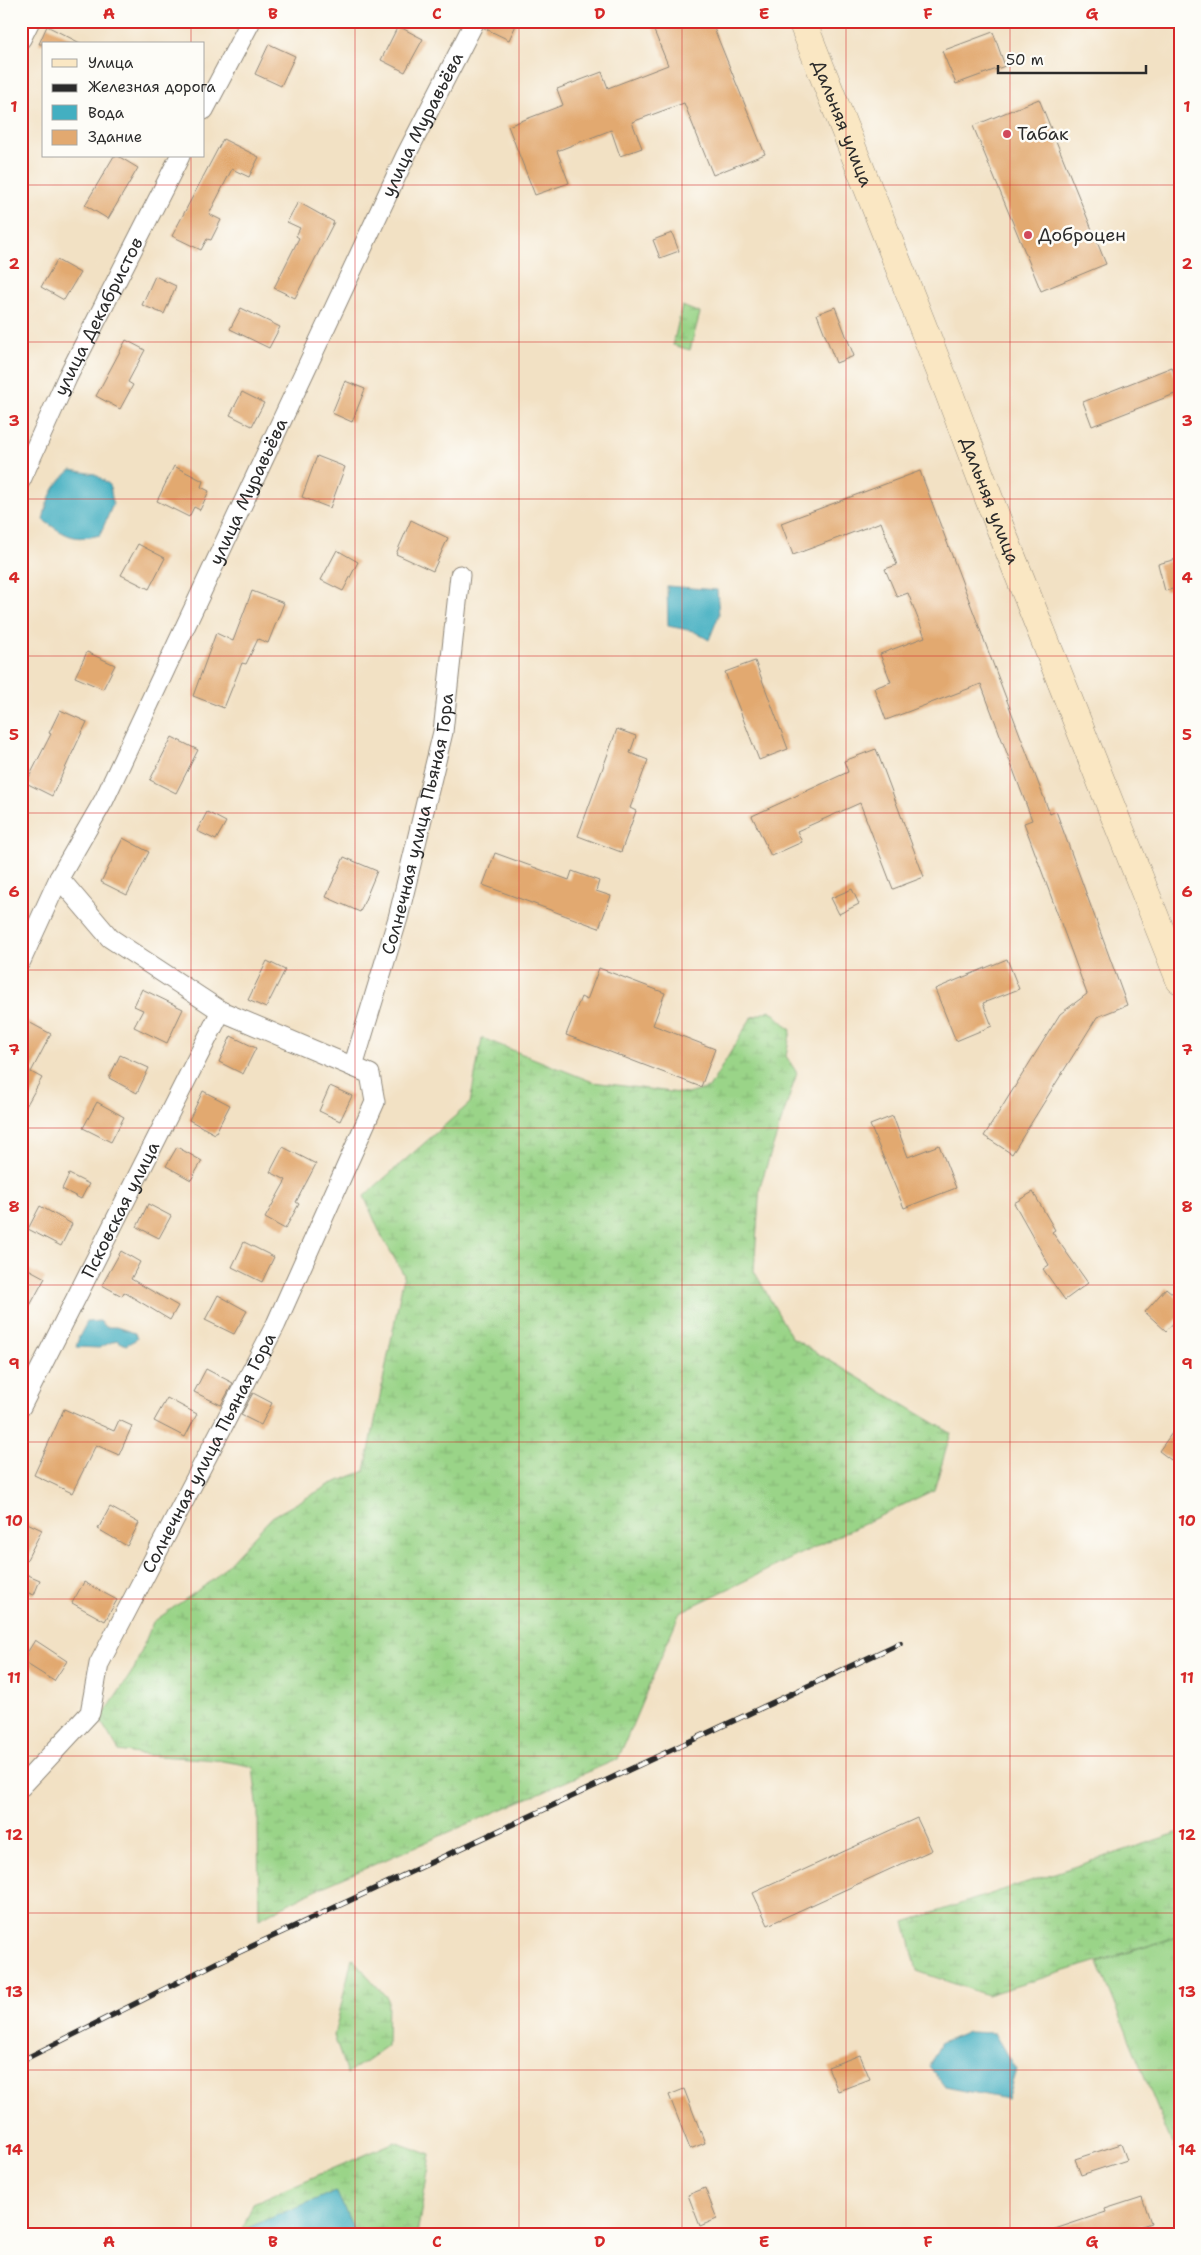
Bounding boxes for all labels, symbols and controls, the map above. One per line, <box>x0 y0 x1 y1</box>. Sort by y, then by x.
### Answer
text: A <box>103 3 115 24</box>
text: B <box>268 3 278 24</box>
text: C <box>432 3 442 24</box>
text: D <box>594 3 606 24</box>
text: E <box>759 3 769 24</box>
text: F <box>923 3 933 24</box>
text: G <box>1086 3 1099 24</box>
legend <box>42 42 205 158</box>
scale bar <box>998 42 1146 74</box>
street label: улица Муравьёва <box>376 48 469 201</box>
text: 50 m <box>1006 50 1044 70</box>
text: Улица <box>88 53 134 73</box>
street label: Дальняя улица <box>807 56 878 190</box>
text: Железная дорога <box>88 77 216 97</box>
text: 1 <box>10 96 18 117</box>
text: 1 <box>1183 96 1191 117</box>
text: Вода <box>88 103 125 123</box>
place label: Табак <box>1017 122 1069 146</box>
text: Здание <box>88 127 142 147</box>
marker: Табак <box>1001 128 1013 140</box>
place label: Доброцен <box>1038 223 1126 247</box>
marker: Доброцен <box>1022 229 1034 241</box>
street label: улица Декабристов <box>49 233 149 400</box>
text: 2 <box>8 253 20 274</box>
text: 2 <box>1181 253 1193 274</box>
text: 3 <box>8 410 20 431</box>
text: 3 <box>1181 410 1193 431</box>
street label: улица Муравьёва <box>204 414 293 569</box>
street label: Дальняя улица <box>955 433 1025 568</box>
text: 4 <box>8 567 20 588</box>
text: 4 <box>1181 567 1193 588</box>
street label: Солнечная улица Пьяная Гора <box>376 692 459 957</box>
text: 5 <box>9 724 19 745</box>
text: 5 <box>1182 724 1192 745</box>
text: 6 <box>8 881 20 902</box>
text: 6 <box>1181 881 1193 902</box>
text: 7 <box>8 1039 20 1060</box>
text: 7 <box>1181 1039 1193 1060</box>
street label: Псковская улица <box>76 1137 165 1282</box>
text: 8 <box>8 1196 20 1217</box>
text: 8 <box>1181 1196 1193 1217</box>
street label: Солнечная улица Пьяная Гора <box>136 1329 281 1577</box>
text: 9 <box>8 1353 20 1374</box>
text: 9 <box>1181 1353 1193 1374</box>
text: 10 <box>5 1510 23 1531</box>
text: 10 <box>1178 1510 1196 1531</box>
text: 11 <box>7 1667 21 1688</box>
text: 11 <box>1180 1667 1194 1688</box>
text: 12 <box>5 1824 23 1845</box>
text: 12 <box>1178 1824 1196 1845</box>
text: 13 <box>5 1981 23 2002</box>
text: 13 <box>1178 1981 1196 2002</box>
text: 14 <box>5 2139 23 2160</box>
text: 14 <box>1178 2139 1196 2160</box>
text: A <box>103 2231 115 2252</box>
text: B <box>268 2231 278 2252</box>
text: C <box>432 2231 442 2252</box>
text: D <box>594 2231 606 2252</box>
text: E <box>759 2231 769 2252</box>
text: F <box>923 2231 933 2252</box>
text: G <box>1086 2231 1099 2252</box>

